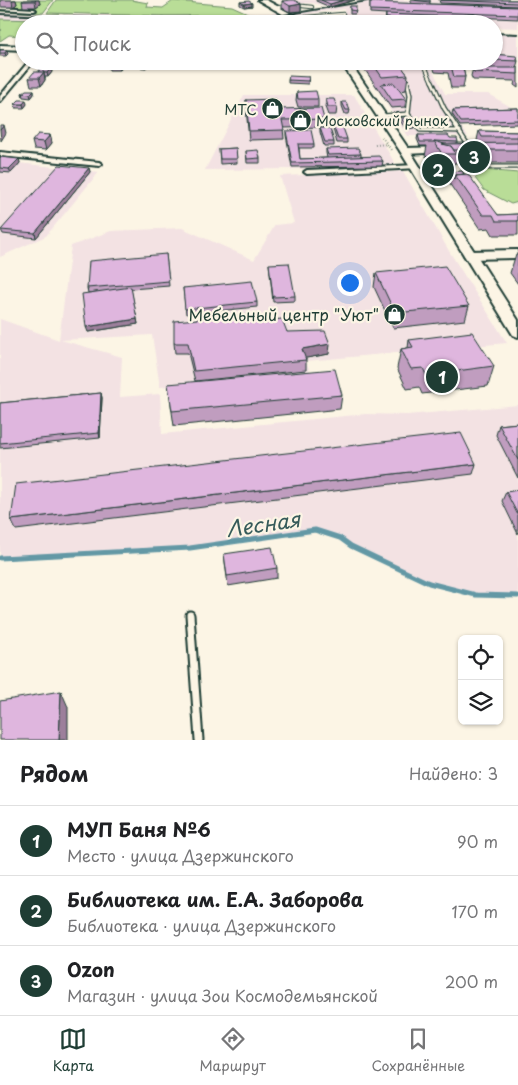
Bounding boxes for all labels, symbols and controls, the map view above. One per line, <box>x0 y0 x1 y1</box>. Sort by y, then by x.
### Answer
search box <box>15 15 503 70</box>
icon: search <box>33 29 61 57</box>
text: Поиск <box>73 29 131 57</box>
shop icon: МТС <box>261 97 285 121</box>
place label: МТС <box>224 99 257 120</box>
shop icon: Московский рынок <box>288 108 312 132</box>
place label: Московский рынок <box>316 110 449 131</box>
pin: 3 <box>458 138 490 176</box>
pin: 2 <box>422 151 454 189</box>
your location <box>337 270 363 296</box>
place label: Мебельный центр "Уют" <box>189 302 379 326</box>
shop icon: Мебельный центр "Уют" <box>383 302 407 326</box>
pin: 1 <box>426 358 458 396</box>
water label: Лесная <box>224 502 304 544</box>
map controls <box>458 635 503 725</box>
button: locate <box>458 635 503 680</box>
button: layers <box>458 680 503 725</box>
text: Рядом <box>20 757 88 789</box>
text: Найдено: 3 <box>409 761 498 785</box>
text: МУП Баня №6 <box>67 815 211 843</box>
text: 1 <box>32 829 40 853</box>
text: 90 m <box>457 829 498 853</box>
text: Место · улица Дзержинского <box>67 843 294 867</box>
text: Библиотека им. Е.А. Заборова <box>67 885 364 913</box>
text: 2 <box>30 899 42 923</box>
text: 170 m <box>452 899 498 923</box>
text: Библиотека · улица Дзержинского <box>67 913 336 937</box>
text: Ozon <box>67 955 115 983</box>
text: 3 <box>31 969 41 993</box>
text: 200 m <box>445 969 498 993</box>
text: Магазин · улица Зои Космодемьянской <box>67 983 378 1007</box>
tab: Карта <box>53 1025 94 1076</box>
tab: Маршрут <box>200 1025 266 1076</box>
tab: Сохранённые <box>372 1025 465 1076</box>

